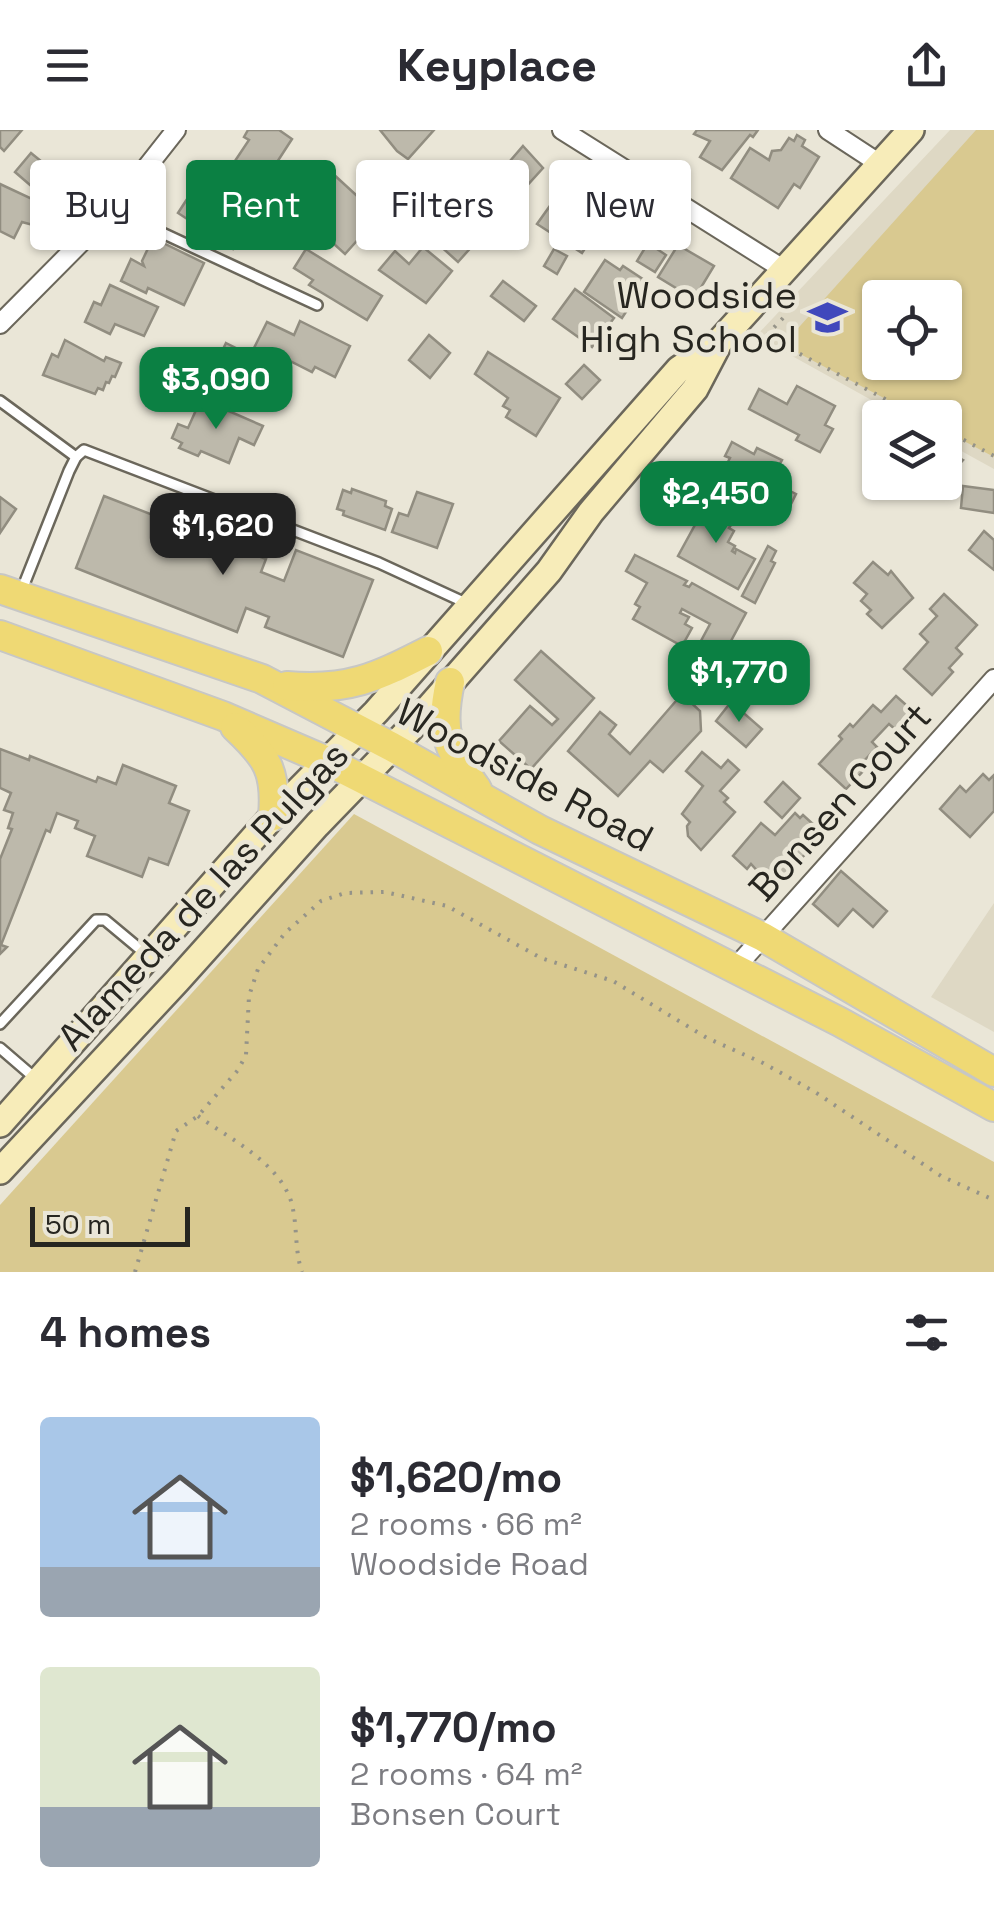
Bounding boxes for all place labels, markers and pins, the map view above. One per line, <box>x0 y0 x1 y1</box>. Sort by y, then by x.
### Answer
place label: Woodside High School <box>580 271 797 363</box>
school or university icon: Woodside High School <box>806 296 848 338</box>
pin: $3,090 <box>135 347 297 432</box>
pin: $2,450 <box>635 461 797 546</box>
pin: $1,620 <box>142 493 304 578</box>
pin: $1,770 <box>658 640 820 725</box>

